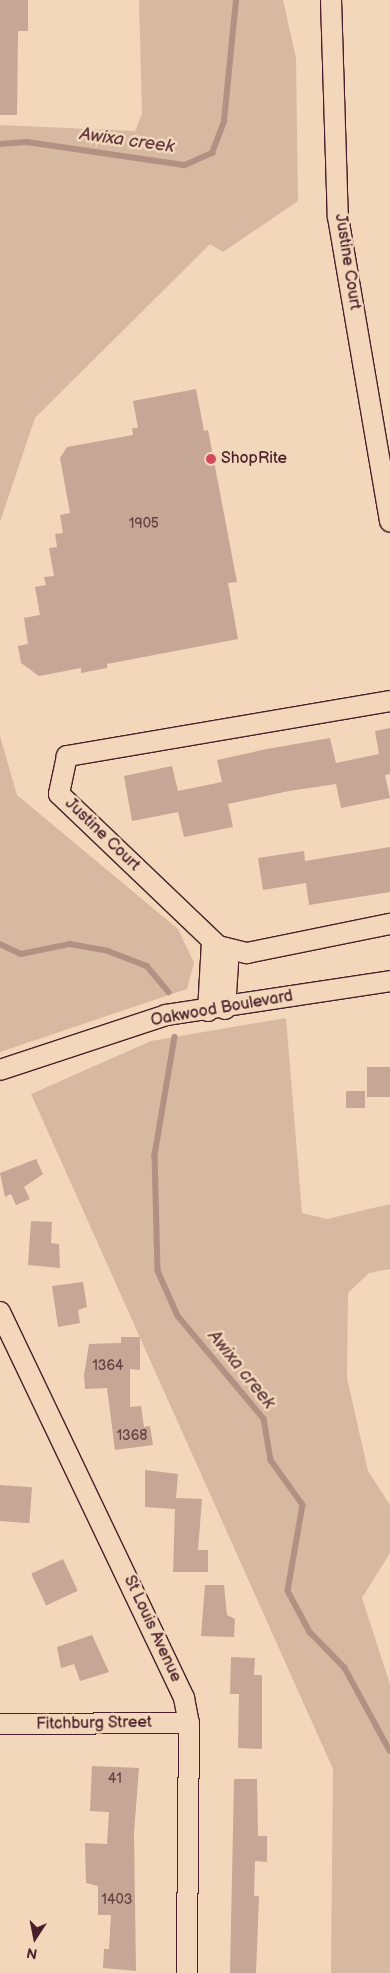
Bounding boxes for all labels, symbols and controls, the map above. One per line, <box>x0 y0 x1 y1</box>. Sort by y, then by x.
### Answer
water label: Awixa creek <box>78 124 176 158</box>
street label: Justine Court <box>330 213 364 311</box>
place label: ShopRite <box>221 449 287 469</box>
marker: ShopRite <box>205 453 217 465</box>
house number: 1905 <box>129 516 159 532</box>
street label: Justine Court <box>61 795 143 875</box>
street label: Oakwood Boulevard <box>149 987 295 1031</box>
water label: Awixa creek <box>203 1326 279 1414</box>
house number: 1364 <box>92 1358 124 1374</box>
house number: 1368 <box>117 1428 147 1444</box>
street label: St Louis Avenue <box>119 1573 185 1685</box>
street label: Fitchburg Street <box>36 1713 152 1735</box>
house number: 41 <box>108 1771 122 1787</box>
house number: 1403 <box>102 1892 132 1908</box>
north arrow <box>10 1913 60 1963</box>
text: N <box>25 1944 39 1963</box>

